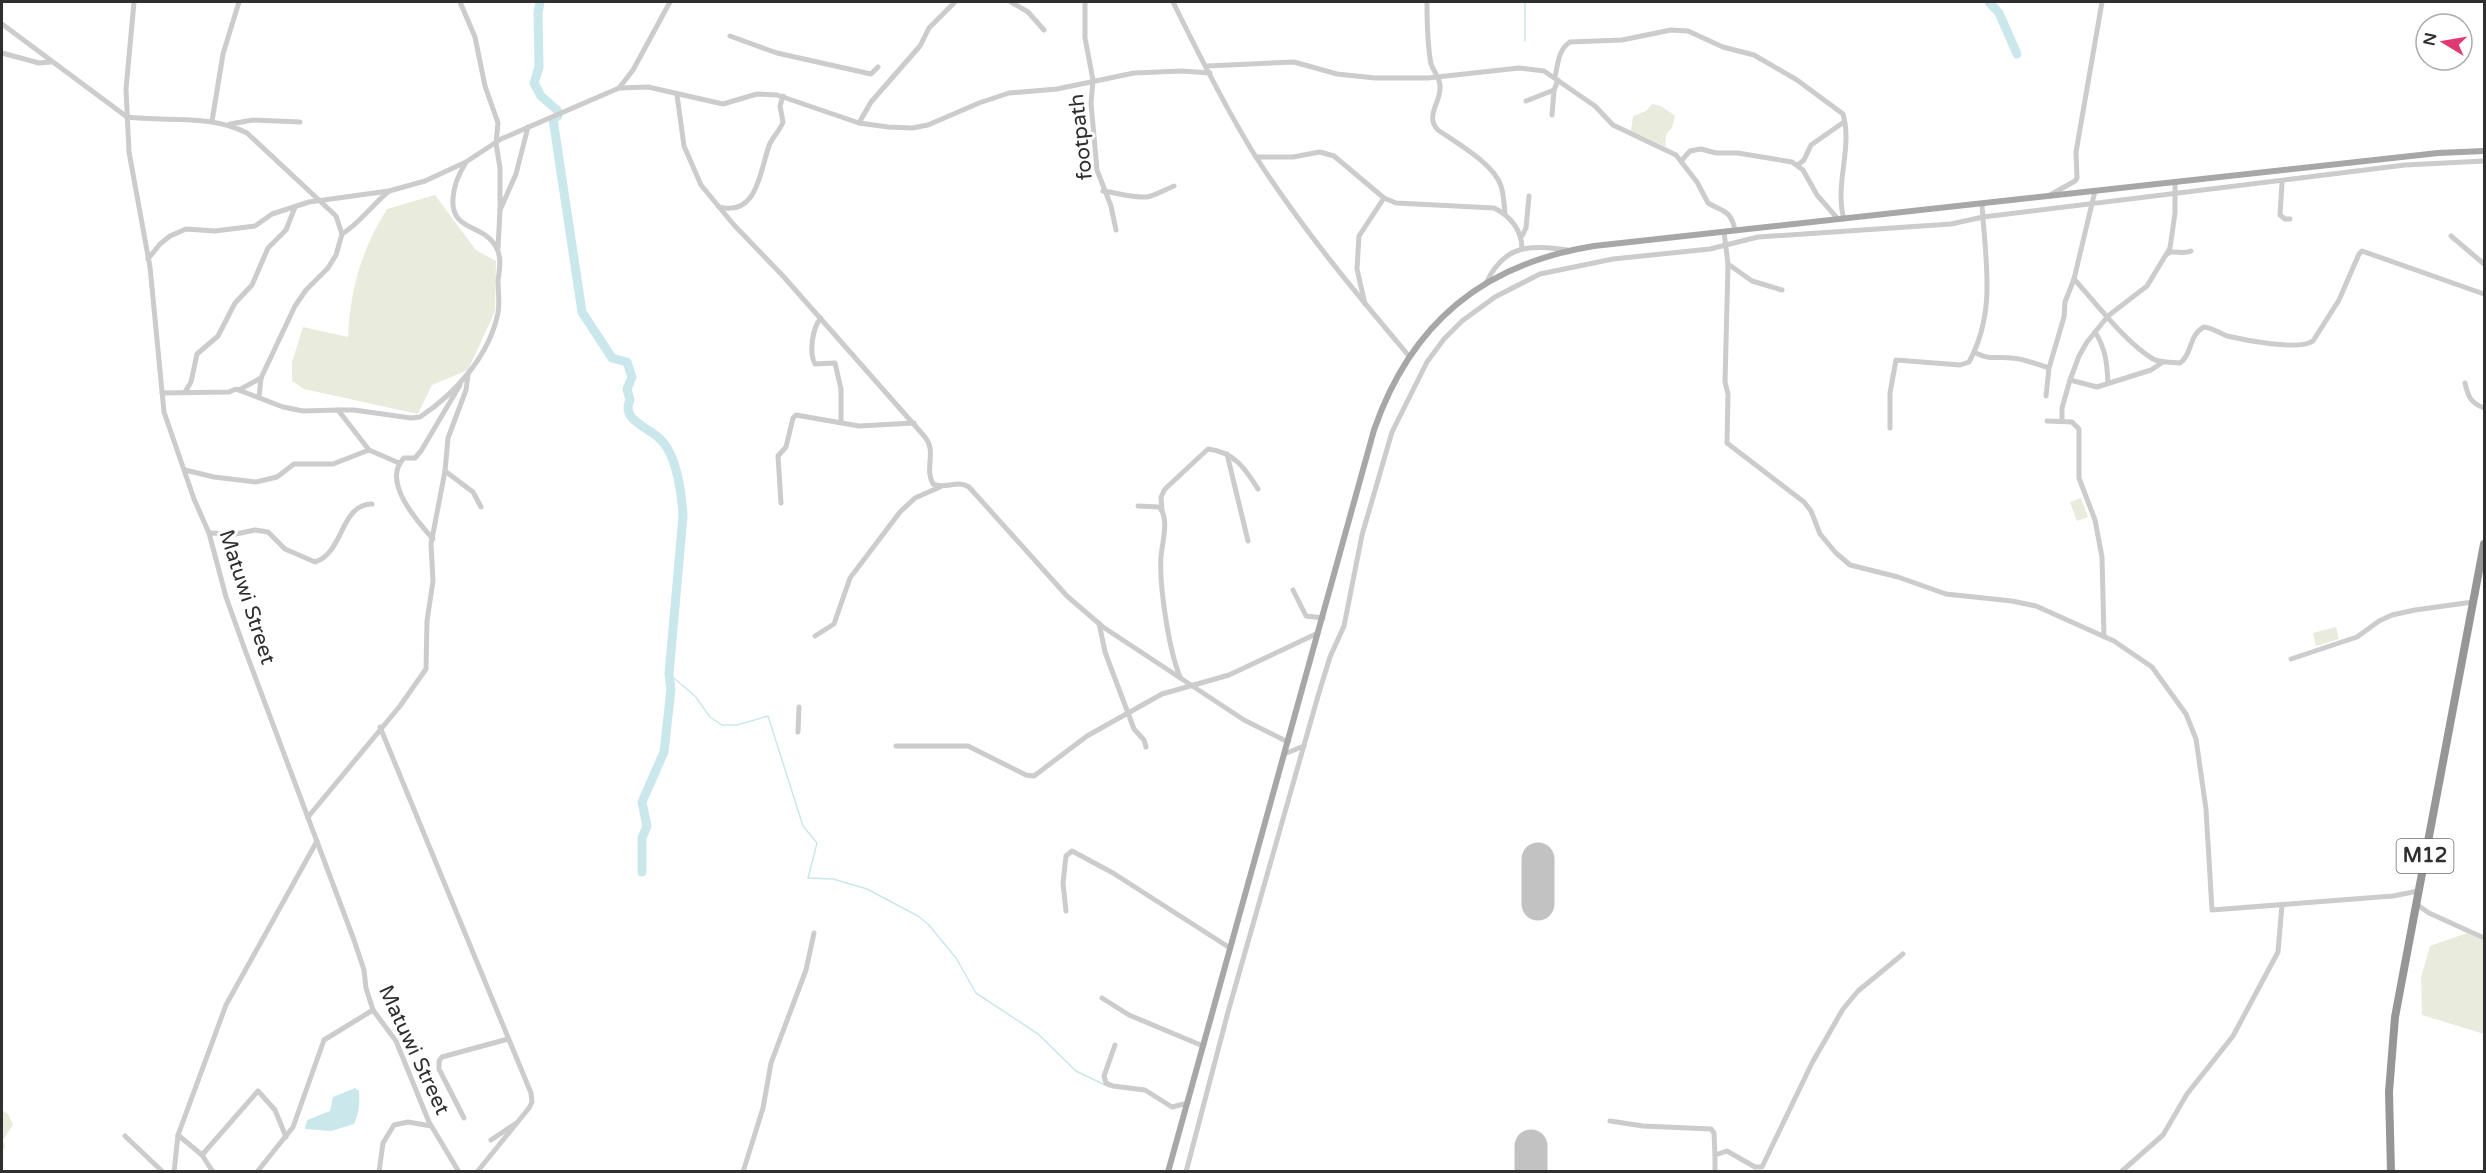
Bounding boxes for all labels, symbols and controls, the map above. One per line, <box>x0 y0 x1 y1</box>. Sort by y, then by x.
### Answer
north arrow <box>2414 12 2474 72</box>
text: N <box>2419 31 2441 48</box>
street label: footpath <box>1064 93 1098 181</box>
street label: Matuwi Street <box>213 527 281 667</box>
road number: M12 <box>2396 839 2454 873</box>
street label: Matuwi Street <box>373 981 455 1119</box>

